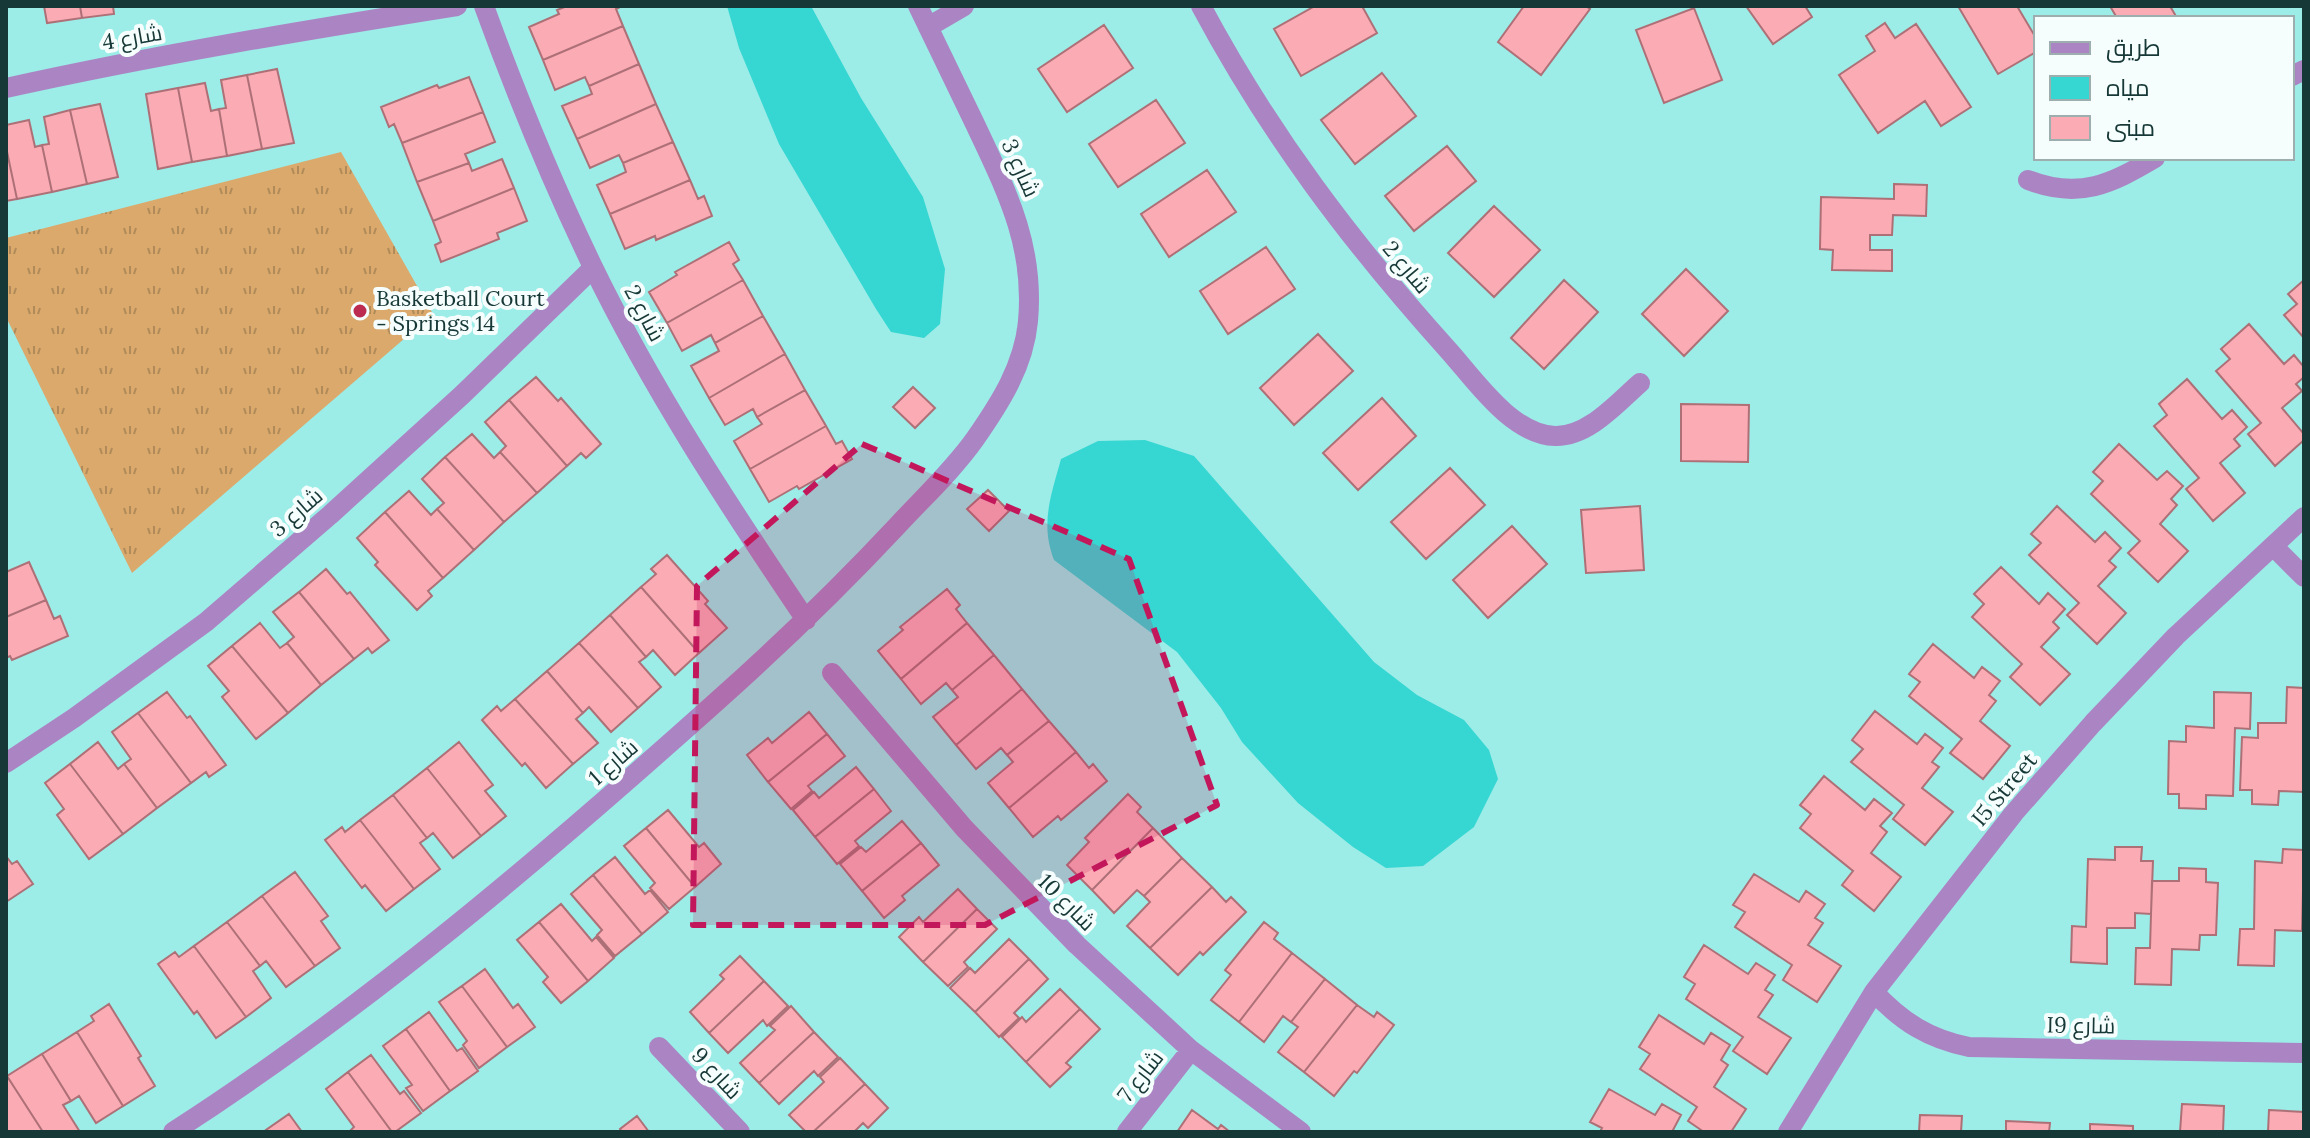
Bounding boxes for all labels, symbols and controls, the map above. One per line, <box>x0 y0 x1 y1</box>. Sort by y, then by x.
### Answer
legend <box>2034 16 2294 160</box>
street label: شارع 4 <box>100 18 164 57</box>
text: طريق <box>2106 32 2161 63</box>
text: مياه <box>2106 72 2150 103</box>
text: مبنى <box>2106 112 2155 143</box>
street label: شارع 3 <box>995 135 1046 202</box>
street label: شارع 2 <box>1376 235 1437 300</box>
street label: شارع 2 <box>618 280 672 347</box>
place label: Basketball Court - Springs 14 <box>376 284 545 337</box>
marker: Basketball Court - Springs 14 <box>351 302 369 320</box>
street label: شارع 3 <box>264 482 329 543</box>
street label: شارع 1 <box>583 733 644 792</box>
street label: I5 Street <box>1965 746 2043 832</box>
street label: شارع 10 <box>1032 867 1102 937</box>
street label: I9 شارع <box>2046 1010 2115 1041</box>
street label: شارع 9 <box>685 1041 748 1106</box>
street label: شارع 7 <box>1111 1044 1170 1108</box>

